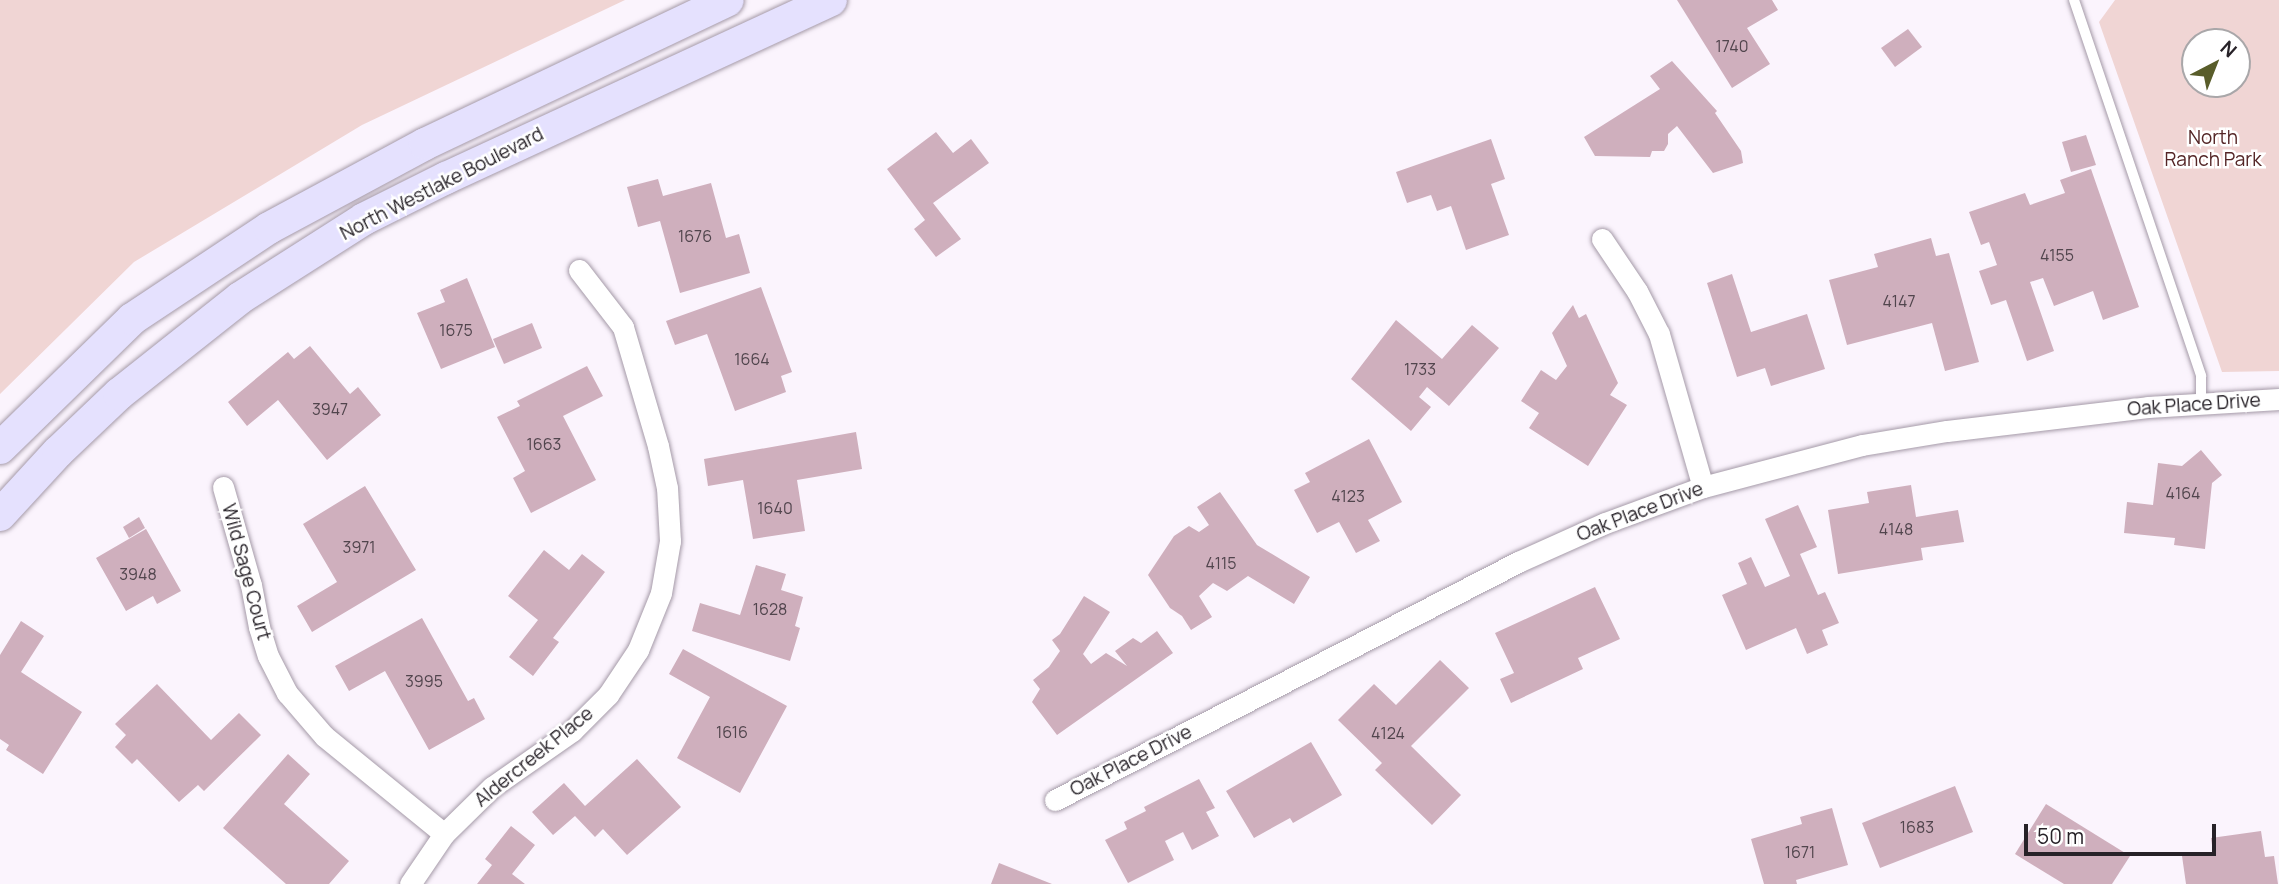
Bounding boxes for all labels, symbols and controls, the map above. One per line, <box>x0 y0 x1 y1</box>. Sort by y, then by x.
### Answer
north arrow <box>2181 28 2251 98</box>
text: N <box>2215 35 2242 63</box>
house number: 1740 <box>1716 36 1748 56</box>
street label: North Westlake Boulevard <box>337 123 547 245</box>
park label: North Ranch Park <box>2164 127 2262 171</box>
house number: 1676 <box>678 226 712 246</box>
house number: 4155 <box>2040 245 2074 265</box>
house number: 4147 <box>1882 291 1916 311</box>
house number: 1675 <box>439 320 473 340</box>
house number: 1664 <box>734 349 770 369</box>
house number: 1733 <box>1404 359 1436 379</box>
street label: Oak Place Drive <box>2127 389 2261 421</box>
house number: 3947 <box>312 399 348 419</box>
house number: 1663 <box>527 434 561 454</box>
street label: Oak Place Drive <box>1574 477 1706 547</box>
house number: 4164 <box>2165 483 2201 503</box>
house number: 4123 <box>1331 486 1365 506</box>
house number: 1640 <box>757 498 793 518</box>
street label: Wild Sage Court <box>217 501 275 643</box>
house number: 4148 <box>1879 519 1913 539</box>
house number: 3971 <box>343 537 375 557</box>
house number: 4115 <box>1205 553 1237 573</box>
house number: 3948 <box>119 564 157 584</box>
house number: 1628 <box>753 599 787 619</box>
house number: 3995 <box>405 671 443 691</box>
street label: Aldercreek Place <box>470 702 598 812</box>
street label: Oak Place Drive <box>1066 721 1196 801</box>
house number: 1616 <box>716 722 748 742</box>
house number: 4124 <box>1371 723 1405 743</box>
scale bar <box>2027 810 2220 854</box>
house number: 1683 <box>1900 817 1934 837</box>
text: 50 m <box>2037 822 2084 850</box>
house number: 1671 <box>1785 842 1815 862</box>

